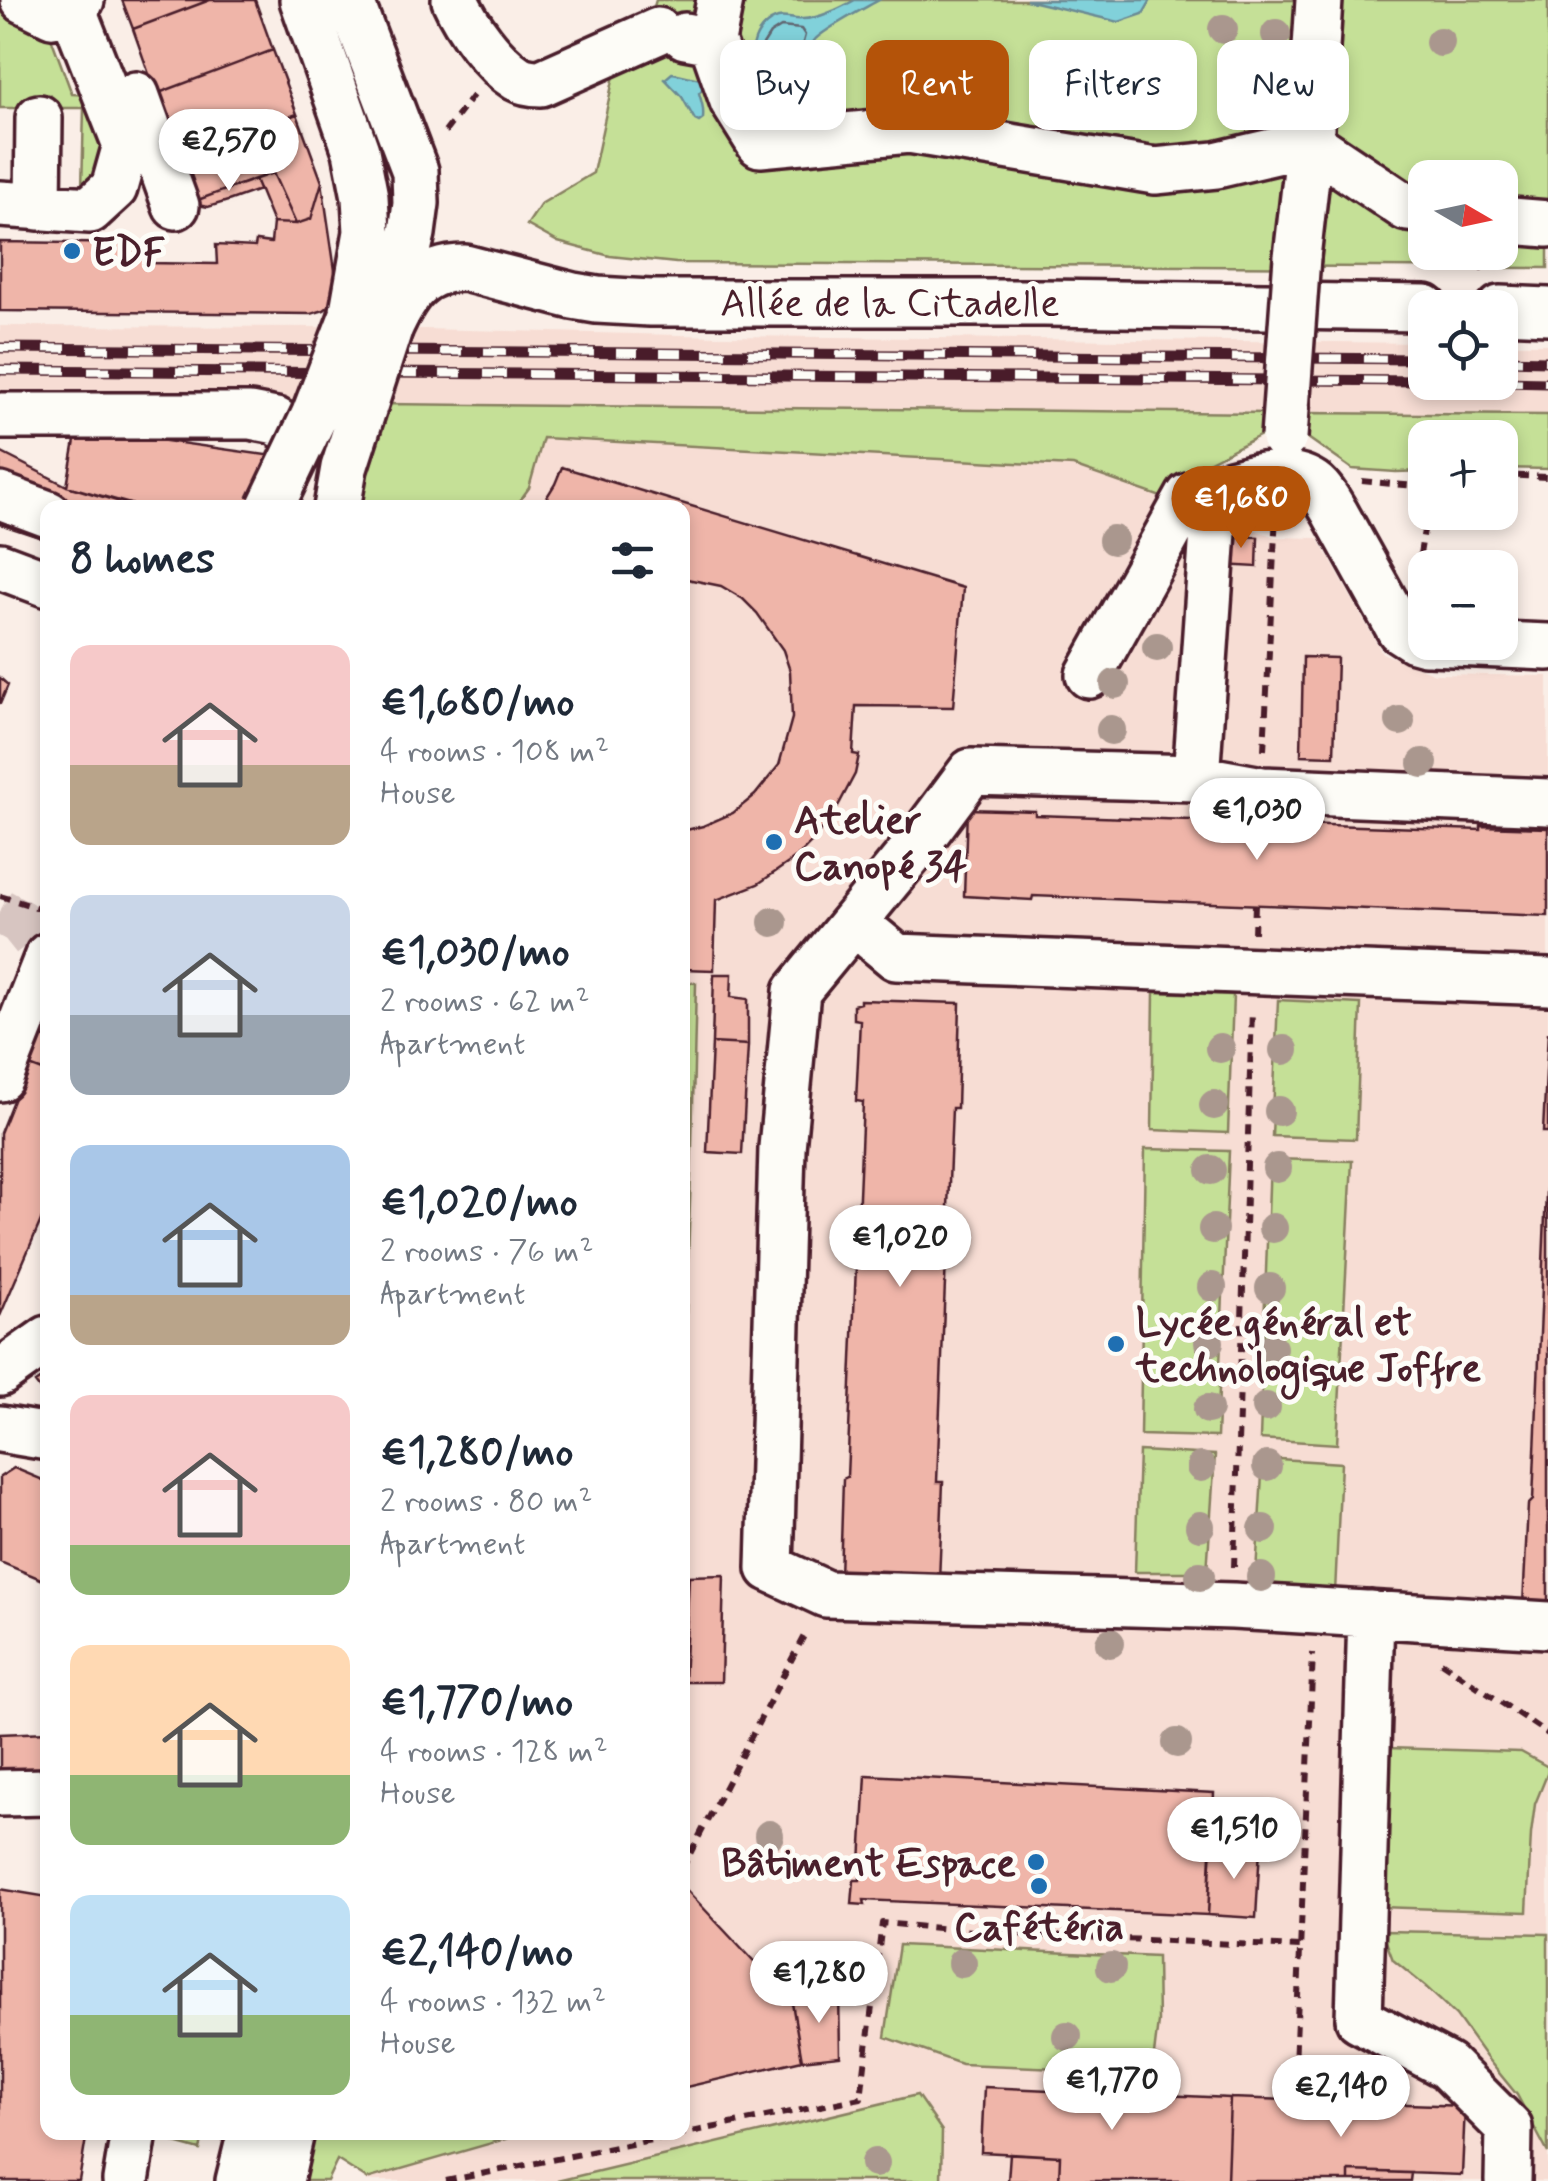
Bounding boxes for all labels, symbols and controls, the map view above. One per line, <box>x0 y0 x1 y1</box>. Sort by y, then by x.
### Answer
chip: Buy <box>720 40 846 130</box>
chip: Rent <box>866 40 1009 130</box>
chip: Filters <box>1029 40 1197 130</box>
chip: New <box>1217 40 1349 130</box>
pin: €2,570 <box>148 109 310 194</box>
text: €2,570 <box>181 120 277 162</box>
north arrow <box>1408 160 1518 270</box>
map controls <box>1408 160 1518 660</box>
place label: EDF <box>92 228 166 280</box>
marker: EDF <box>61 240 83 262</box>
street label: Allée de la Citadelle <box>720 279 1060 331</box>
button: locate <box>1408 290 1518 400</box>
button: + <box>1408 420 1518 530</box>
pin: €1,680 <box>1160 466 1322 551</box>
text: €1,680 <box>1193 477 1289 519</box>
text: 8 homes <box>70 533 215 588</box>
icon: filters <box>605 533 660 588</box>
button: − <box>1408 550 1518 660</box>
text: €1,680/mo <box>380 676 575 731</box>
icon: home <box>150 685 270 805</box>
text: 4 rooms · 108 m² <box>380 731 609 773</box>
text: House <box>380 773 456 815</box>
pin: €1,030 <box>1176 778 1338 863</box>
text: €1,030 <box>1211 789 1303 831</box>
place label: Atelier Canopé 34 <box>794 796 967 894</box>
marker: Atelier Canopé 34 <box>763 831 785 853</box>
text: €1,030/mo <box>380 926 570 981</box>
icon: home <box>150 935 270 1055</box>
text: 2 rooms · 62 m² <box>380 981 589 1023</box>
text: Apartment <box>380 1023 525 1065</box>
text: €1,020/mo <box>380 1176 578 1231</box>
icon: home <box>150 1185 270 1305</box>
pin: €1,020 <box>819 1205 981 1290</box>
text: €1,020 <box>851 1216 949 1258</box>
text: 2 rooms · 76 m² <box>380 1231 593 1273</box>
text: Apartment <box>380 1273 525 1315</box>
place label: Lycée général et technologique Joffre <box>1135 1298 1481 1400</box>
marker: Lycée général et technologique Joffre <box>1105 1333 1127 1355</box>
text: €1,280/mo <box>380 1426 573 1481</box>
icon: home <box>150 1435 270 1555</box>
text: 2 rooms · 80 m² <box>380 1481 593 1523</box>
text: Apartment <box>380 1523 525 1565</box>
text: €1,770/mo <box>380 1676 573 1731</box>
icon: home <box>150 1685 270 1805</box>
text: 4 rooms · 128 m² <box>380 1731 608 1773</box>
text: House <box>380 1773 456 1815</box>
pin: €1,510 <box>1153 1797 1315 1882</box>
text: €1,510 <box>1189 1808 1279 1850</box>
place label: Bâtiment Espace <box>721 1839 1016 1891</box>
marker: Bâtiment Espace <box>1025 1851 1047 1873</box>
marker: Cafétéria <box>1028 1875 1050 1897</box>
place label: Cafétéria <box>954 1903 1124 1955</box>
text: €2,140/mo <box>380 1926 573 1981</box>
icon: home <box>150 1935 270 2055</box>
pin: €1,280 <box>738 1941 900 2026</box>
text: €1,280 <box>772 1952 866 1994</box>
text: 4 rooms · 132 m² <box>380 1981 606 2023</box>
text: House <box>380 2023 456 2065</box>
pin: €1,770 <box>1031 2048 1193 2133</box>
pin: €2,140 <box>1260 2055 1422 2140</box>
text: €1,770 <box>1065 2059 1159 2101</box>
text: €2,140 <box>1294 2066 1388 2108</box>

